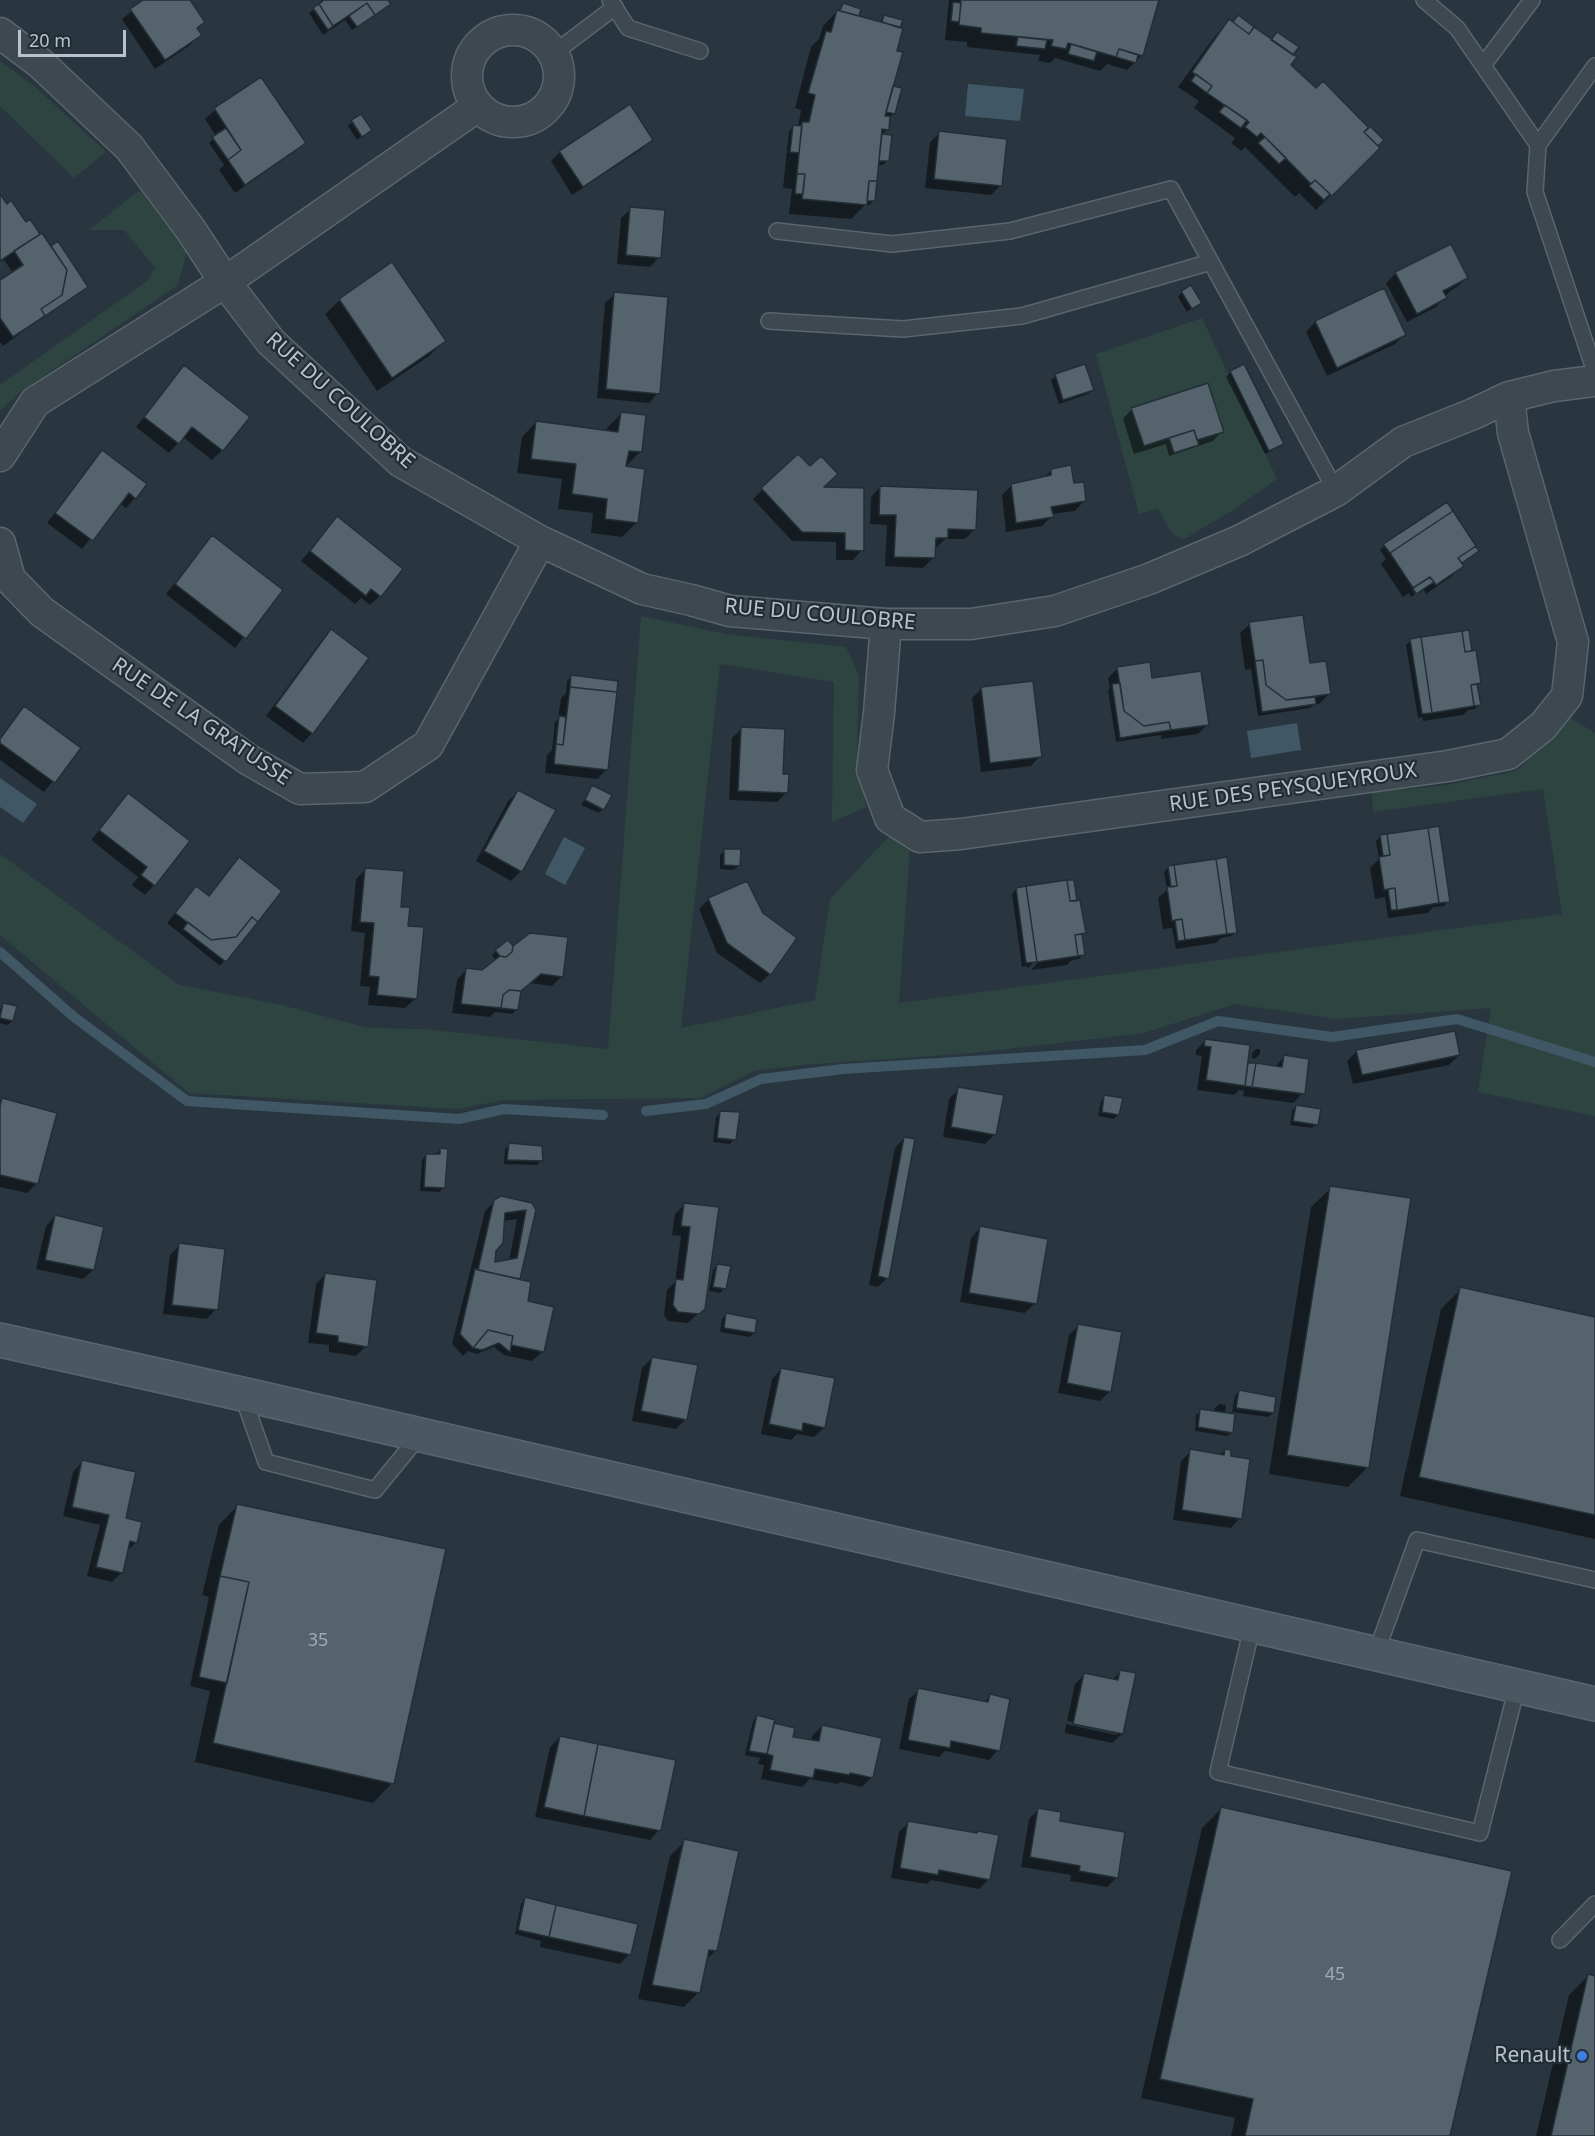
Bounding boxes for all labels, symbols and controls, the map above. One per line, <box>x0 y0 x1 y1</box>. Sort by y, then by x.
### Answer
scale bar <box>21 18 129 56</box>
text: 20 m <box>29 28 71 52</box>
street label: RUE DU COULOBRE <box>260 328 420 474</box>
street label: RUE DU COULOBRE <box>723 594 917 636</box>
street label: RUE DE LA GRATUSSE <box>107 653 295 791</box>
street label: RUE DES PEYSQUEYROUX <box>1168 758 1418 818</box>
house number: 35 <box>308 1630 328 1652</box>
house number: 45 <box>1325 1964 1345 1986</box>
place label: Renault <box>1494 2043 1570 2069</box>
marker: Renault <box>1575 2049 1589 2063</box>

